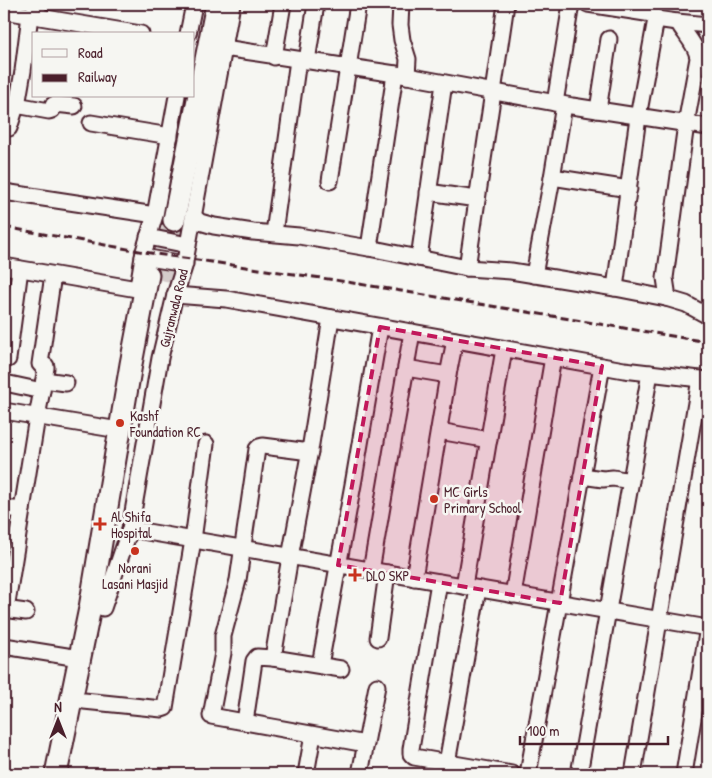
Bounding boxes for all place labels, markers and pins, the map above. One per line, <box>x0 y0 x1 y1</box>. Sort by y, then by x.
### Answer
place label: Kashf Foundation RC <box>129 406 201 441</box>
marker: Kashf Foundation RC <box>114 417 126 429</box>
place label: MC Girls Primary School <box>444 482 522 518</box>
marker: MC Girls Primary School <box>428 493 440 505</box>
place label: Al Shifa Hospital <box>111 507 152 543</box>
marker: Al Shifa Hospital <box>93 517 107 531</box>
marker: Norani Lasani Masjid <box>129 545 141 557</box>
place label: Norani Lasani Masjid <box>102 558 168 594</box>
place label: DLO SKP <box>366 566 409 585</box>
marker: DLO SKP <box>348 568 362 582</box>

